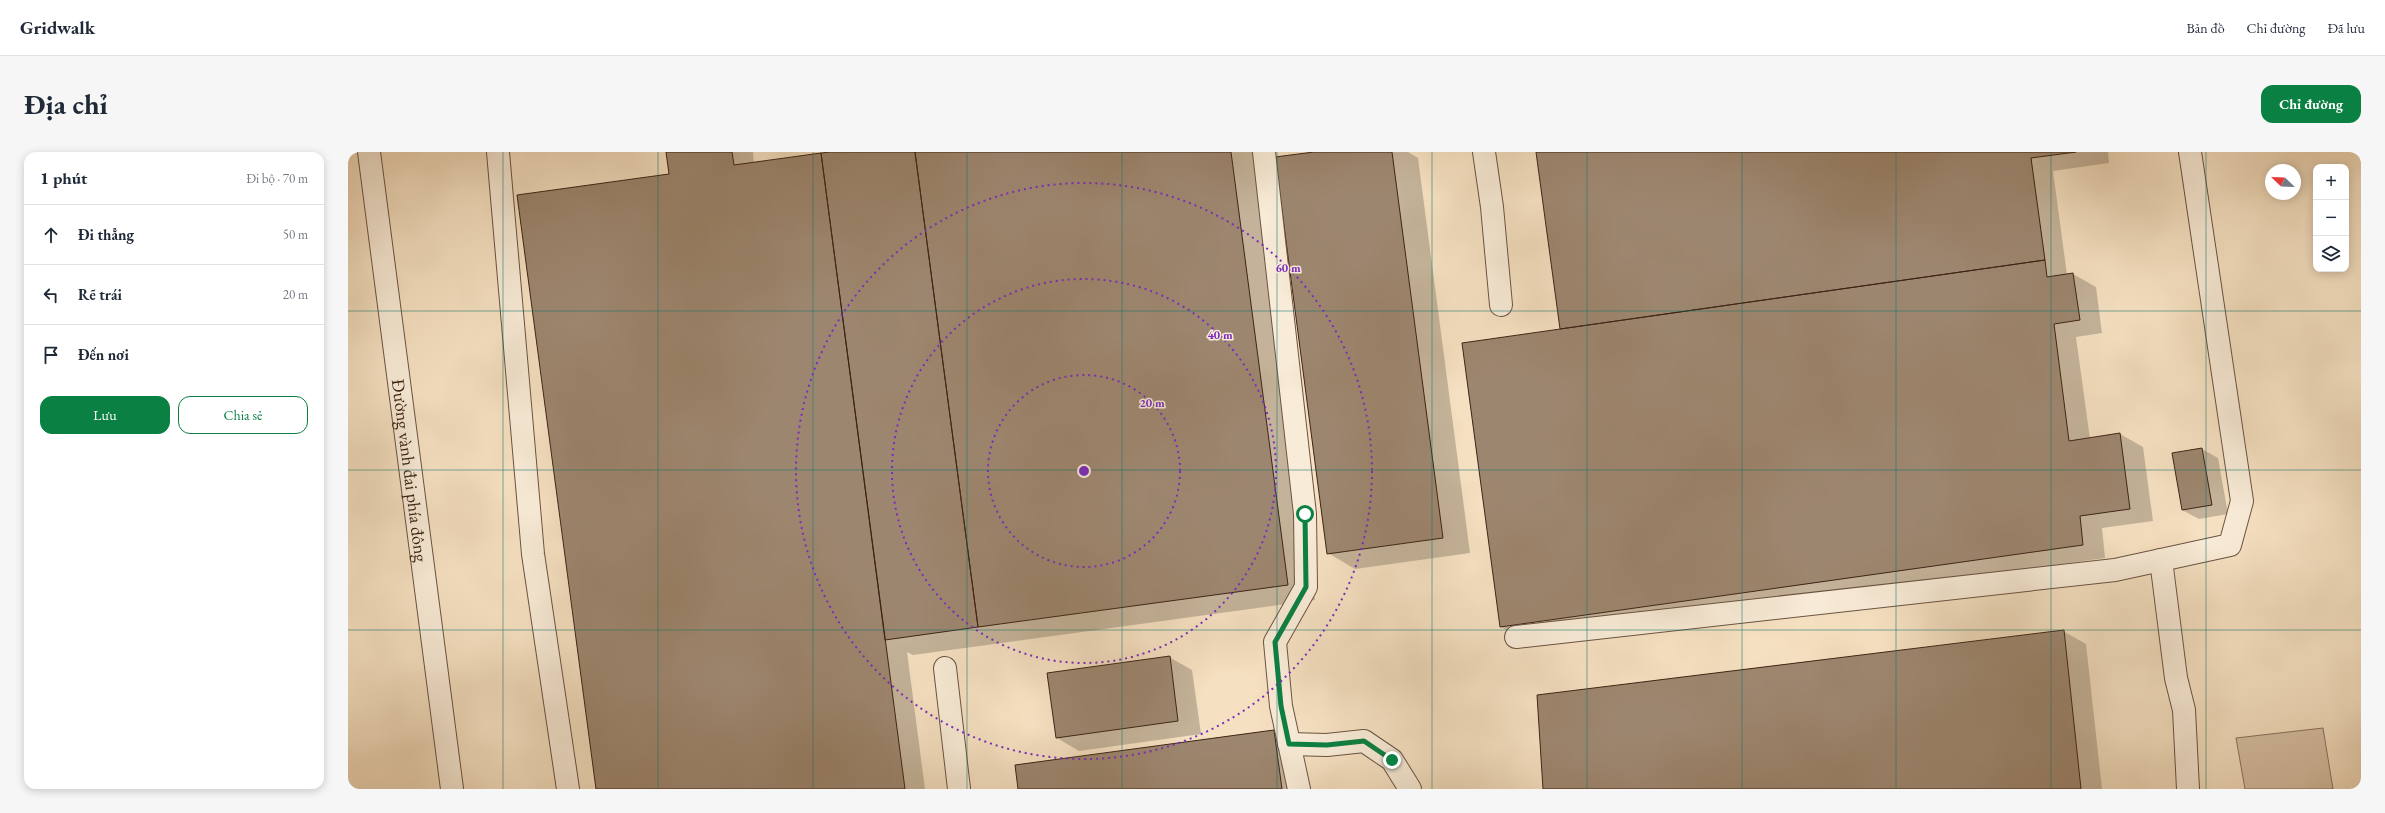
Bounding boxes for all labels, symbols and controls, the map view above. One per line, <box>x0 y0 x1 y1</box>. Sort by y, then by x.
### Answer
text: Gridwalk <box>20 15 95 40</box>
text: Bản đồ <box>2187 19 2225 37</box>
text: Chỉ đường <box>2247 19 2305 37</box>
text: Đã lưu <box>2327 19 2365 37</box>
button: Chỉ đường <box>2261 85 2361 123</box>
text: Địa chỉ <box>24 86 108 122</box>
north arrow <box>2265 164 2301 200</box>
map controls <box>2313 164 2349 272</box>
button: + <box>2313 164 2349 200</box>
text: 1 phút <box>40 167 87 189</box>
text: Đi bộ · 70 m <box>246 170 308 187</box>
button: − <box>2313 200 2349 236</box>
icon: ahead <box>40 224 62 246</box>
text: Đi thẳng <box>78 225 134 244</box>
text: 50 m <box>283 226 308 243</box>
button: layers <box>2313 236 2349 272</box>
text: 60 m <box>1275 260 1301 276</box>
icon: left <box>40 284 62 306</box>
text: Rẽ trái <box>78 285 122 304</box>
text: 20 m <box>283 286 308 303</box>
text: 40 m <box>1207 327 1233 343</box>
icon: arrive <box>40 344 62 366</box>
text: Đến nơi <box>78 345 129 364</box>
street label: Đường vành đai phía đông <box>387 377 434 563</box>
text: 20 m <box>1139 395 1165 411</box>
button: Lưu <box>40 396 170 434</box>
button: Chia sẻ <box>178 396 308 434</box>
centre of rings <box>1077 464 1091 478</box>
route start <box>1296 505 1314 523</box>
route end <box>1383 751 1401 769</box>

